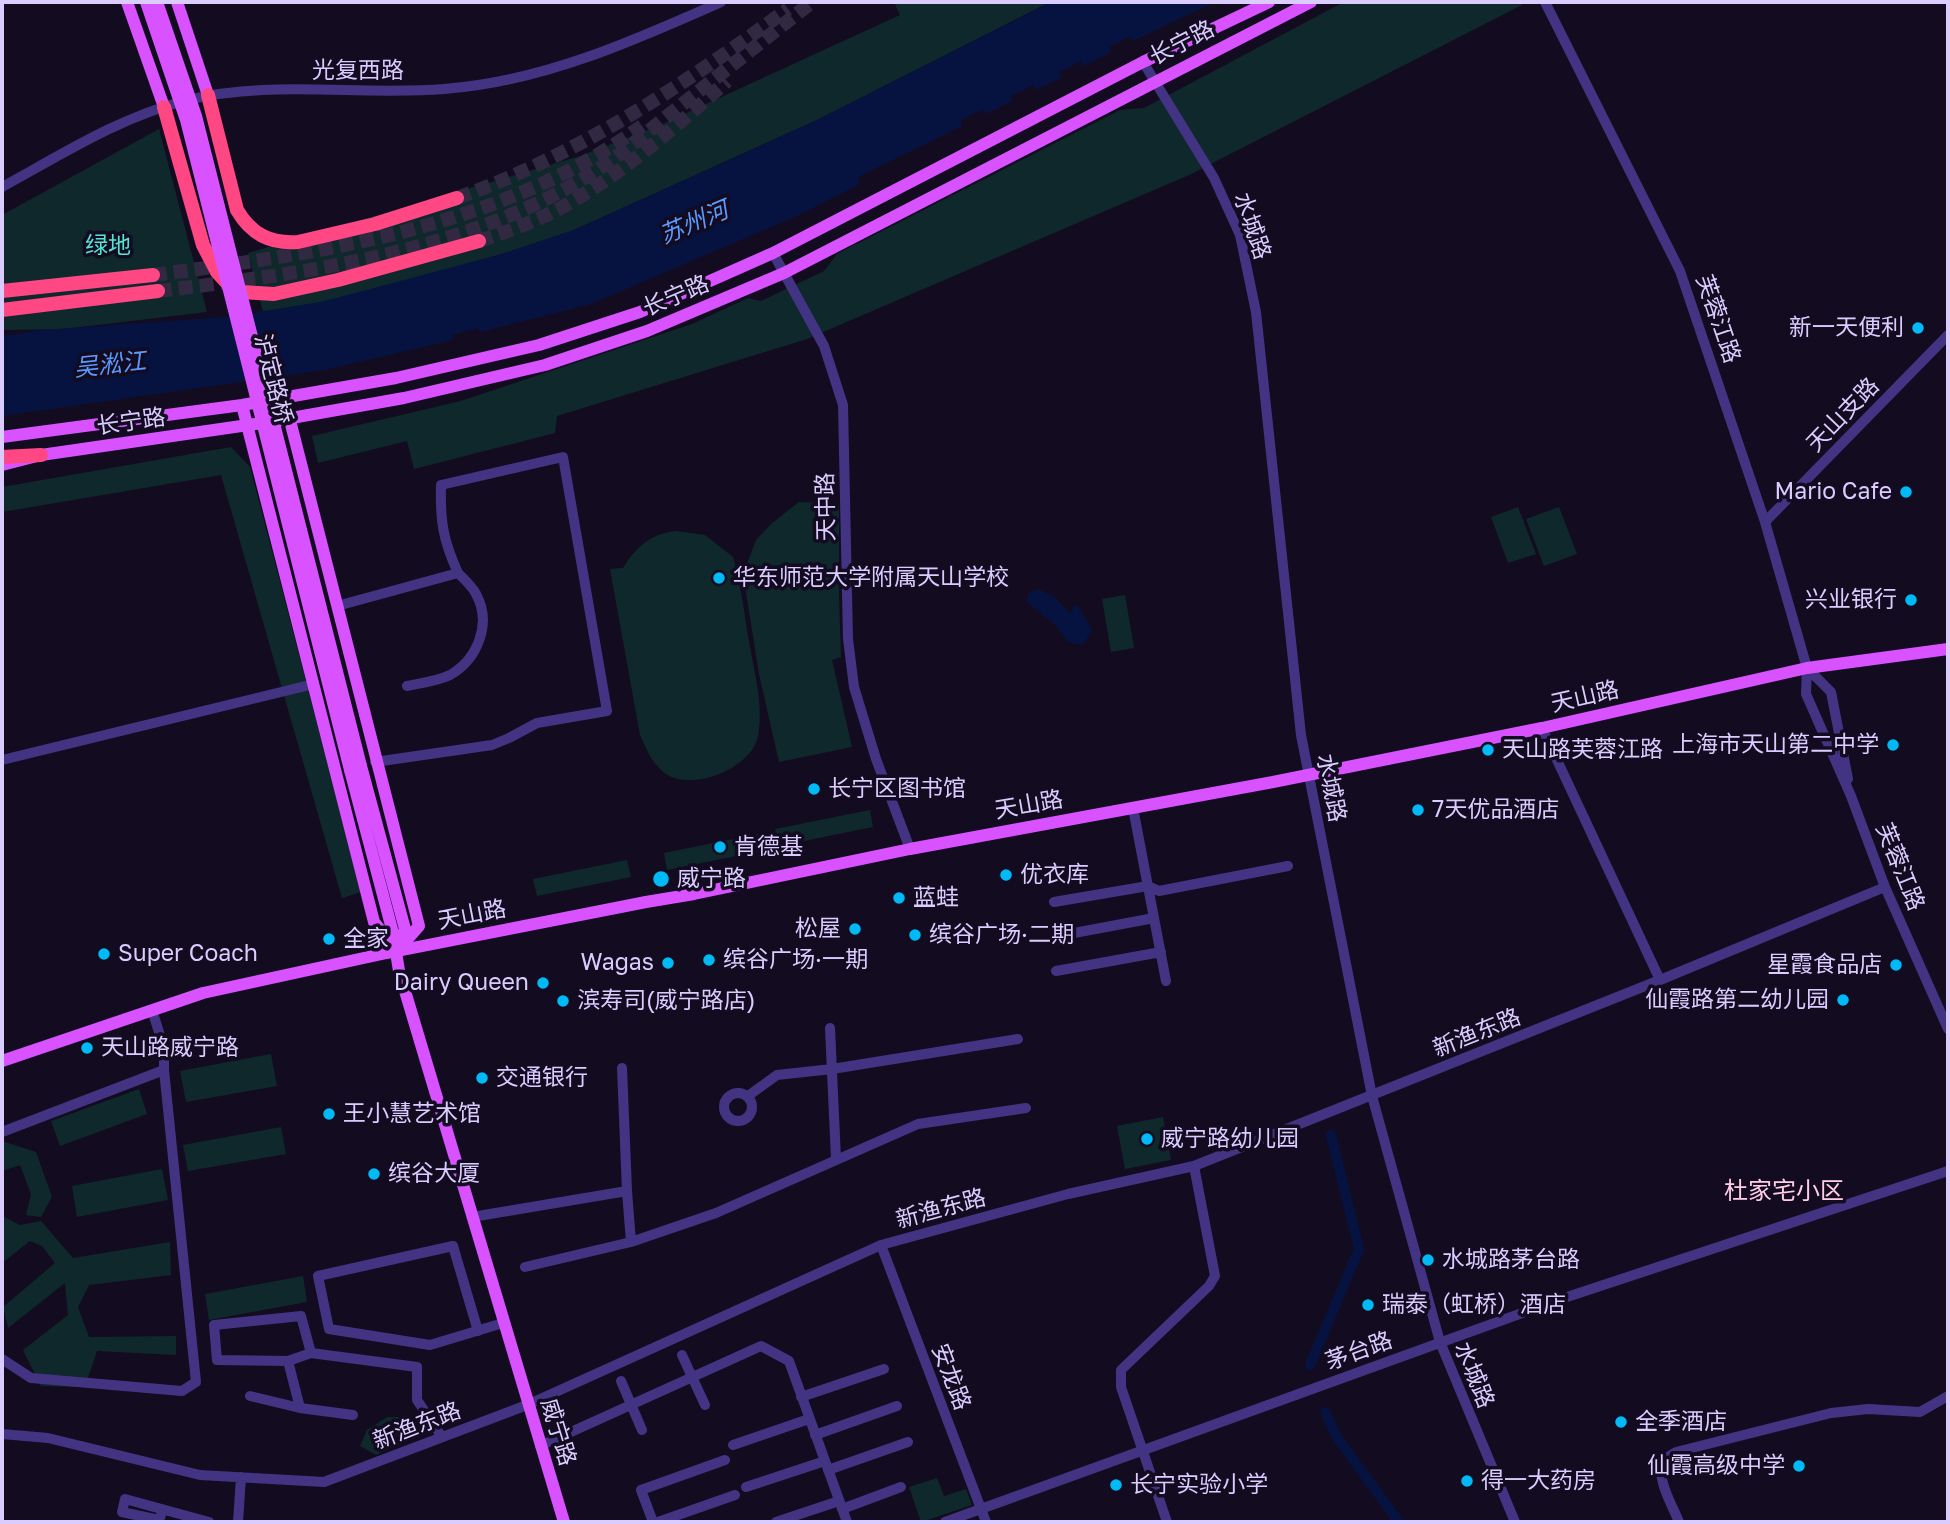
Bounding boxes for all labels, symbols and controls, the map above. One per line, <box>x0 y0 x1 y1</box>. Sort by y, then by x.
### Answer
street label: 长宁路 <box>1145 15 1219 71</box>
street label: 光复西路 <box>312 57 404 85</box>
street label: 水城路 <box>1228 189 1276 263</box>
water label: 苏州河 <box>655 196 733 250</box>
park label: 绿地 <box>85 232 131 260</box>
street label: 长宁路 <box>639 270 713 322</box>
street label: 芙蓉江路 <box>1690 271 1746 367</box>
place label: 新一天便利 <box>1789 314 1904 342</box>
marker: 新一天便利 <box>1910 320 1926 336</box>
street label: 泸定路桥 <box>248 331 298 427</box>
water label: 吴淞江 <box>73 347 147 383</box>
street label: 天山支路 <box>1801 372 1885 458</box>
street label: 长宁路 <box>95 404 167 440</box>
street label: 天中路 <box>812 472 840 542</box>
place label: Mario Cafe <box>1774 478 1892 506</box>
marker: Mario Cafe <box>1898 484 1914 500</box>
place label: 华东师范大学附属天山学校 <box>733 564 1009 592</box>
marker: 华东师范大学附属天山学校 <box>711 570 727 586</box>
place label: 兴业银行 <box>1805 586 1897 614</box>
marker: 兴业银行 <box>1903 592 1919 608</box>
street label: 天山路 <box>1548 676 1622 718</box>
place label: 上海市天山第二中学 <box>1672 731 1879 759</box>
place label: 天山路芙蓉江路 <box>1502 736 1663 764</box>
marker: 上海市天山第二中学 <box>1885 737 1901 753</box>
marker: 天山路芙蓉江路 <box>1480 742 1496 758</box>
street label: 水城路 <box>1311 752 1351 824</box>
place label: 长宁区图书馆 <box>828 775 966 803</box>
marker: 长宁区图书馆 <box>806 781 822 797</box>
street label: 天山路 <box>993 785 1065 825</box>
place label: 7天优品酒店 <box>1432 796 1559 824</box>
marker: 7天优品酒店 <box>1410 802 1426 818</box>
street label: 芙蓉江路 <box>1870 819 1930 915</box>
place label: 肯德基 <box>734 833 803 861</box>
marker: 肯德基 <box>712 839 728 855</box>
place label: 优衣库 <box>1020 861 1089 889</box>
place label: 威宁路 <box>677 865 746 893</box>
marker: 优衣库 <box>998 867 1014 883</box>
marker: 威宁路 <box>651 869 671 889</box>
place label: 蓝蛙 <box>913 884 959 912</box>
marker: 蓝蛙 <box>891 890 907 906</box>
street label: 天山路 <box>436 895 508 935</box>
place label: 松屋 <box>795 915 841 943</box>
marker: 松屋 <box>847 921 863 937</box>
place label: 缤谷广场·二期 <box>929 921 1074 949</box>
place label: 全家 <box>343 925 389 953</box>
marker: 缤谷广场·二期 <box>907 927 923 943</box>
marker: 全家 <box>321 931 337 947</box>
place label: Super Coach <box>118 940 258 968</box>
marker: Super Coach <box>96 946 112 962</box>
place label: 缤谷广场·一期 <box>723 946 868 974</box>
place label: Wagas <box>581 949 654 977</box>
place label: 星霞食品店 <box>1767 951 1882 979</box>
marker: 缤谷广场·一期 <box>701 952 717 968</box>
marker: Wagas <box>660 955 676 971</box>
marker: 星霞食品店 <box>1888 957 1904 973</box>
place label: Dairy Queen <box>394 969 529 997</box>
marker: Dairy Queen <box>535 975 551 991</box>
place label: 仙霞路第二幼儿园 <box>1645 986 1829 1014</box>
place label: 滨寿司(威宁路店) <box>577 987 755 1015</box>
marker: 仙霞路第二幼儿园 <box>1835 992 1851 1008</box>
marker: 滨寿司(威宁路店) <box>555 993 571 1009</box>
street label: 新渔东路 <box>1429 1003 1525 1063</box>
place label: 天山路威宁路 <box>101 1034 239 1062</box>
marker: 天山路威宁路 <box>79 1040 95 1056</box>
place label: 交通银行 <box>496 1064 588 1092</box>
marker: 交通银行 <box>474 1070 490 1086</box>
place label: 王小慧艺术馆 <box>343 1100 481 1128</box>
marker: 王小慧艺术馆 <box>321 1106 337 1122</box>
place label: 威宁路幼儿园 <box>1161 1125 1299 1153</box>
marker: 威宁路幼儿园 <box>1139 1131 1155 1147</box>
place label: 缤谷大厦 <box>388 1160 480 1188</box>
marker: 缤谷大厦 <box>366 1166 382 1182</box>
district label: 杜家宅小区 <box>1724 1177 1844 1205</box>
street label: 新渔东路 <box>893 1184 989 1234</box>
place label: 水城路茅台路 <box>1442 1246 1580 1274</box>
marker: 水城路茅台路 <box>1420 1252 1436 1268</box>
place label: 瑞泰（虹桥）酒店 <box>1382 1291 1566 1319</box>
marker: 瑞泰（虹桥）酒店 <box>1360 1297 1376 1313</box>
street label: 茅台路 <box>1322 1326 1396 1376</box>
street label: 水城路 <box>1448 1338 1500 1412</box>
street label: 安龙路 <box>926 1340 976 1414</box>
street label: 威宁路 <box>535 1395 581 1469</box>
street label: 新渔东路 <box>369 1397 465 1455</box>
place label: 全季酒店 <box>1635 1408 1727 1436</box>
marker: 全季酒店 <box>1613 1414 1629 1430</box>
place label: 仙霞高级中学 <box>1647 1452 1785 1480</box>
marker: 仙霞高级中学 <box>1791 1458 1807 1474</box>
place label: 得一大药房 <box>1481 1467 1596 1495</box>
place label: 长宁实验小学 <box>1130 1471 1268 1499</box>
marker: 得一大药房 <box>1459 1473 1475 1489</box>
marker: 长宁实验小学 <box>1108 1477 1124 1493</box>

